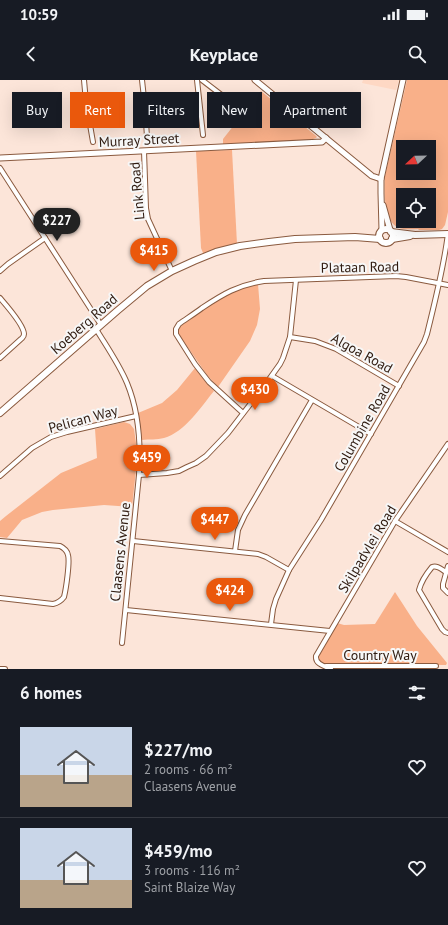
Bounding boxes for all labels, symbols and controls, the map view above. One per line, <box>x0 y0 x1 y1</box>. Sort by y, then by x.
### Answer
text: 10:59 <box>20 5 58 24</box>
icon: back <box>20 43 42 65</box>
text: Keyplace <box>190 43 258 66</box>
icon: search <box>406 43 428 65</box>
chip: Buy <box>12 92 62 128</box>
chip: Rent <box>70 92 125 128</box>
chip: Filters <box>133 92 199 128</box>
chip: New <box>207 92 262 128</box>
chip: Apartment <box>270 92 361 128</box>
street label: Murray Street <box>98 129 180 151</box>
north arrow <box>396 140 436 180</box>
map controls <box>396 140 436 228</box>
street label: Link Road <box>125 161 149 221</box>
button: locate <box>396 188 436 228</box>
pin: $227 <box>33 208 81 242</box>
text: $227 <box>42 212 72 229</box>
pin: $415 <box>130 238 178 272</box>
text: $415 <box>139 242 169 259</box>
street label: Plataan Road <box>321 257 399 277</box>
street label: Koeberg Road <box>47 290 121 358</box>
street label: Algoa Road <box>328 329 396 377</box>
pin: $430 <box>231 377 279 411</box>
text: $430 <box>240 381 270 398</box>
street label: Columbine Road <box>330 381 394 475</box>
street label: Pelican Way <box>46 401 120 437</box>
pin: $459 <box>123 445 171 479</box>
text: $459 <box>132 449 162 466</box>
street label: Claasens Avenue <box>106 502 134 602</box>
street label: Skilpadvlei Road <box>334 502 400 596</box>
pin: $447 <box>191 507 239 541</box>
text: $447 <box>200 511 230 528</box>
pin: $424 <box>206 578 254 612</box>
text: $424 <box>215 582 245 599</box>
street label: Country Way <box>343 646 417 664</box>
text: 6 homes <box>20 682 82 704</box>
icon: filters <box>406 682 428 704</box>
text: $227/mo <box>144 739 212 761</box>
icon: home <box>52 743 100 791</box>
icon: heart <box>406 756 428 778</box>
text: 2 rooms · 66 m² <box>144 761 233 778</box>
text: Claasens Avenue <box>144 778 236 795</box>
text: $459/mo <box>144 840 212 862</box>
icon: home <box>52 844 100 892</box>
icon: heart <box>406 857 428 879</box>
text: 3 rooms · 116 m² <box>144 862 240 879</box>
text: Saint Blaize Way <box>144 879 235 896</box>

